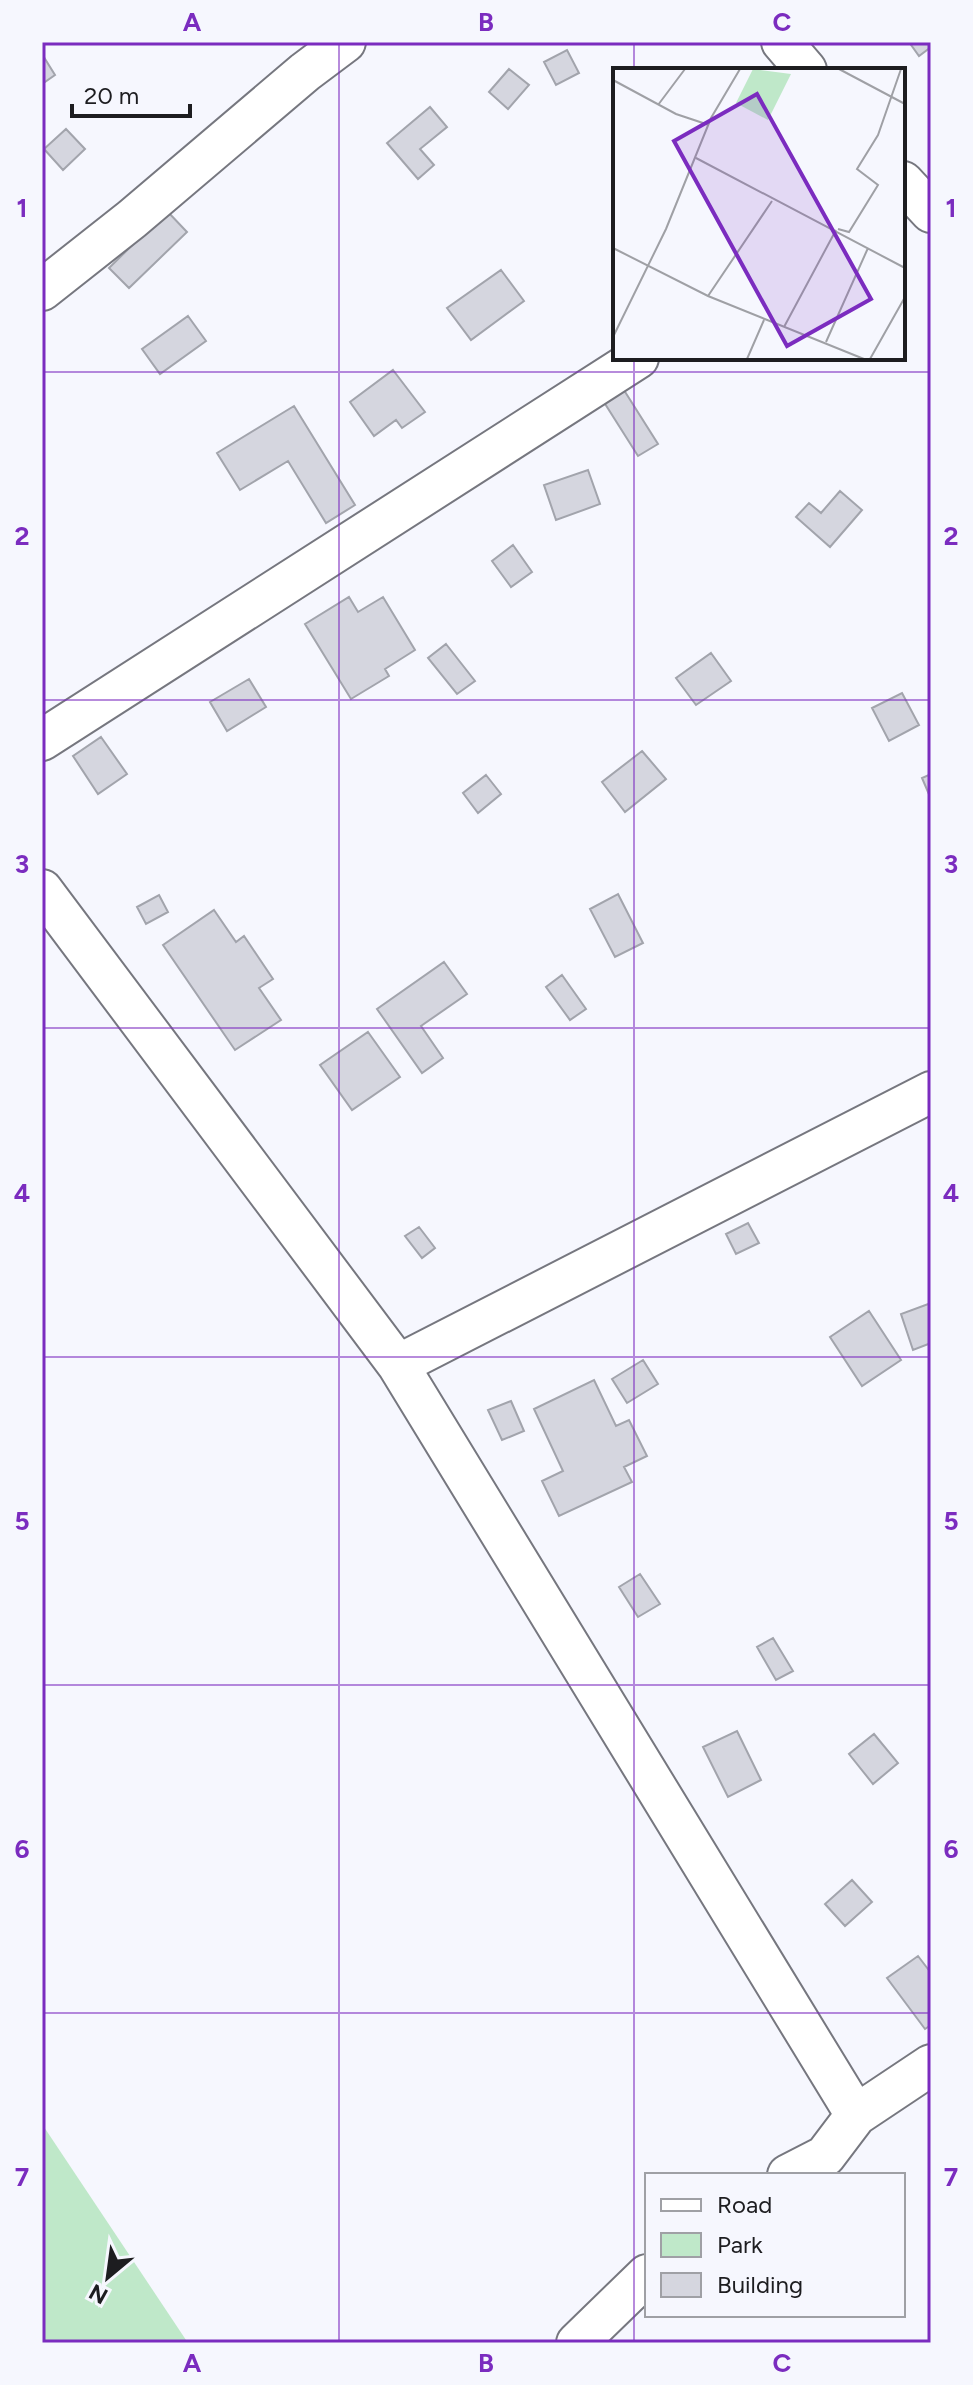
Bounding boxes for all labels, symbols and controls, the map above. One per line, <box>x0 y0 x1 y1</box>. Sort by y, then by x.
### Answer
text: A <box>183 6 202 38</box>
text: B <box>478 6 494 38</box>
text: C <box>773 6 792 38</box>
scale bar <box>72 68 190 118</box>
inset map <box>613 68 905 360</box>
text: 20 m <box>84 81 139 110</box>
text: 1 <box>17 192 27 224</box>
text: 1 <box>946 192 956 224</box>
text: 2 <box>14 520 30 552</box>
text: 2 <box>943 520 959 552</box>
text: 3 <box>15 848 29 880</box>
text: 3 <box>944 848 958 880</box>
text: 4 <box>14 1177 30 1209</box>
text: 4 <box>943 1177 959 1209</box>
text: 5 <box>14 1505 30 1537</box>
text: 5 <box>943 1505 959 1537</box>
text: 6 <box>14 1833 30 1865</box>
text: 6 <box>943 1833 959 1865</box>
text: 7 <box>15 2161 29 2193</box>
text: 7 <box>944 2161 958 2193</box>
legend <box>645 2173 905 2317</box>
text: Road <box>717 2190 772 2219</box>
text: Park <box>717 2230 763 2259</box>
north arrow <box>68 2237 148 2317</box>
text: Building <box>717 2270 803 2299</box>
text: N <box>85 2278 113 2310</box>
text: A <box>183 2347 202 2379</box>
text: B <box>478 2347 494 2379</box>
text: C <box>773 2347 792 2379</box>

